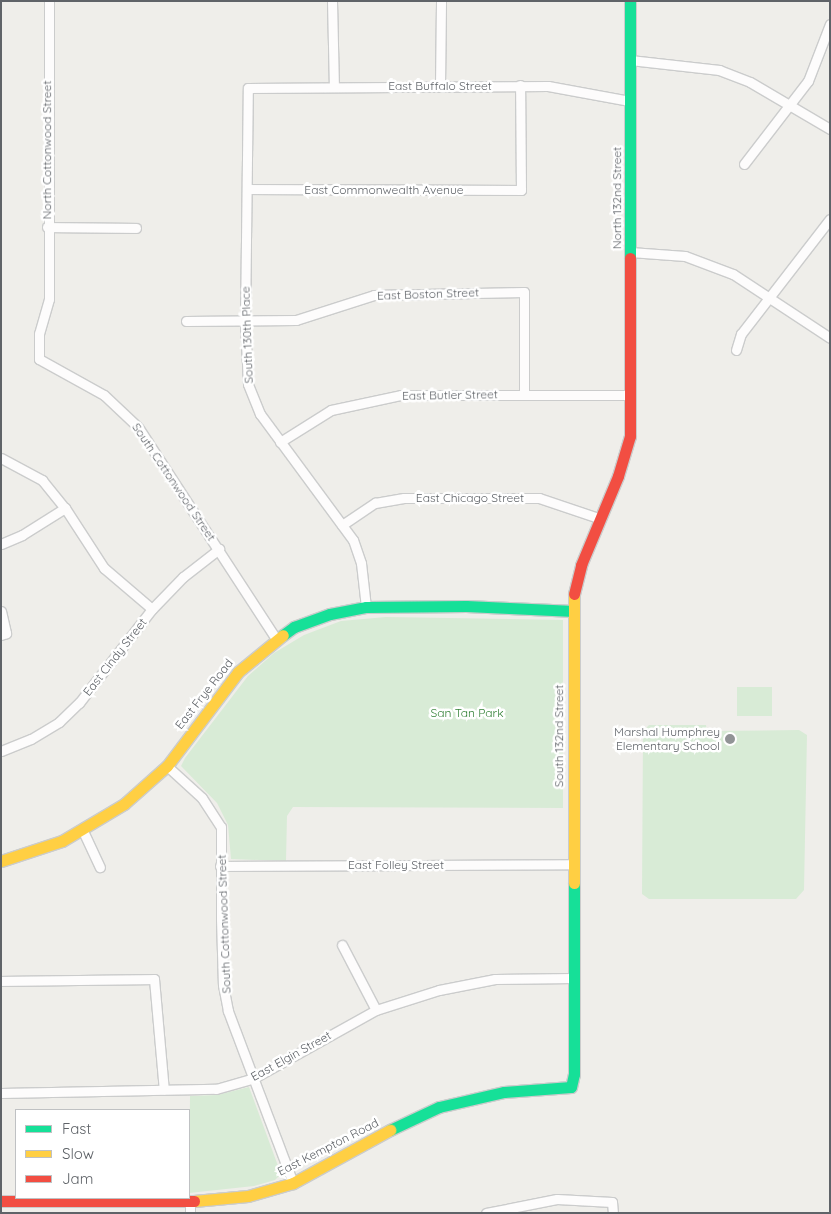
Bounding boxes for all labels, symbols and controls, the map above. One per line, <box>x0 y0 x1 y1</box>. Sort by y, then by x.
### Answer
street label: East Buffalo Street <box>388 79 492 93</box>
street label: North Cottonwood Street <box>40 81 54 219</box>
street label: North 132nd Street <box>610 147 624 249</box>
street label: East Commonwealth Avenue <box>304 183 464 197</box>
street label: East Boston Street <box>377 285 479 303</box>
street label: South 130th Place <box>238 286 256 384</box>
street label: East Butler Street <box>402 387 498 403</box>
street label: South Cottonwood Street <box>129 420 219 544</box>
street label: East Chicago Street <box>416 491 524 505</box>
street label: East Cindy Street <box>80 615 150 699</box>
street label: East Frye Road <box>172 656 236 732</box>
street label: South 132nd Street <box>552 685 566 787</box>
park label: San Tan Park <box>430 706 504 720</box>
place label: Marshal Humphrey Elementary School <box>614 725 720 753</box>
marker: Marshal Humphrey Elementary School <box>724 733 736 745</box>
street label: South Cottonwood Street <box>214 854 234 994</box>
street label: East Folley Street <box>348 858 444 872</box>
street label: East Elgin Street <box>248 1028 334 1084</box>
legend <box>15 1109 190 1199</box>
street label: East Kempton Road <box>275 1115 381 1179</box>
text: Fast <box>62 1119 91 1138</box>
text: Slow <box>62 1144 94 1163</box>
text: Jam <box>62 1169 93 1188</box>

